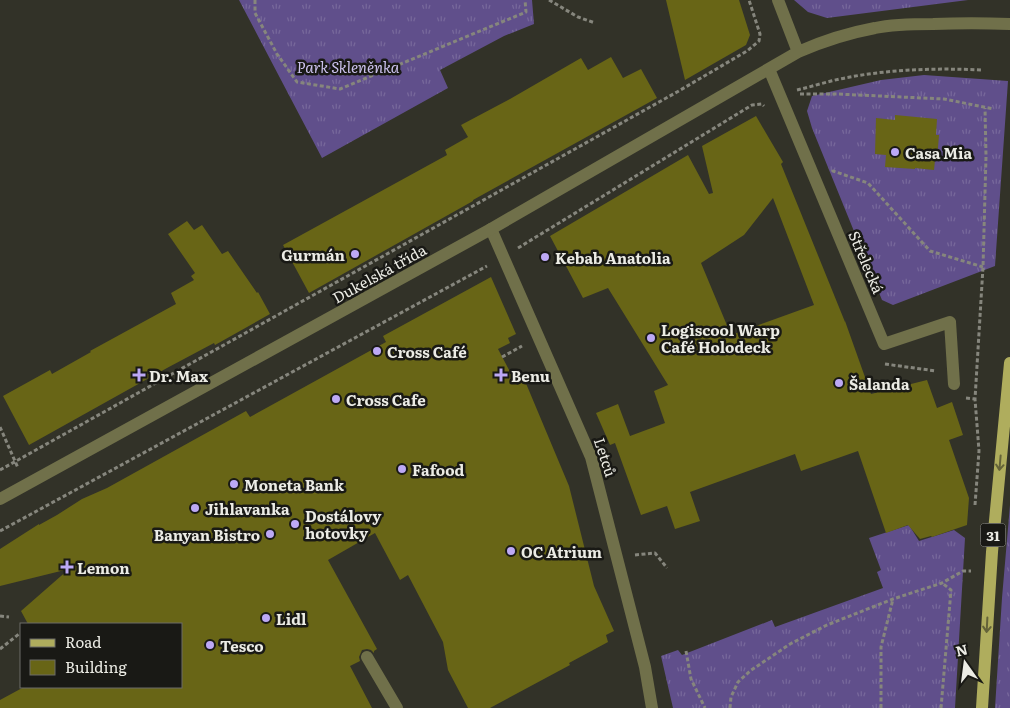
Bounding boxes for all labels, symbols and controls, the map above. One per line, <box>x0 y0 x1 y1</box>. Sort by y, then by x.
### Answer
park label: Park Skleněnka <box>297 55 400 78</box>
place label: Casa Mia <box>905 141 973 164</box>
marker: Casa Mia <box>889 146 901 158</box>
street label: Střelecká <box>843 227 891 298</box>
street label: Dukelská třída <box>328 237 431 308</box>
place label: Gurmán <box>281 243 346 266</box>
place label: Kebab Anatolia <box>555 246 671 269</box>
marker: Gurmán <box>349 248 361 260</box>
marker: Kebab Anatolia <box>539 251 551 263</box>
place label: Logiscool Warp Café Holodeck <box>661 318 780 358</box>
marker: Logiscool Warp Café Holodeck <box>645 332 657 344</box>
place label: Cross Café <box>387 340 467 363</box>
marker: Cross Café <box>371 345 383 357</box>
place label: Dr. Max <box>149 364 208 387</box>
place label: Benu <box>511 364 550 387</box>
marker: Dr. Max <box>133 369 145 381</box>
marker: Benu <box>495 369 507 381</box>
place label: Šalanda <box>849 372 910 395</box>
marker: Šalanda <box>833 377 845 389</box>
place label: Cross Cafe <box>346 388 426 411</box>
marker: Cross Cafe <box>330 393 342 405</box>
street label: Letců <box>589 434 623 480</box>
one-way arrow <box>995 455 1005 471</box>
place label: Fafood <box>412 458 465 481</box>
marker: Fafood <box>396 463 408 475</box>
place label: Moneta Bank <box>244 473 345 496</box>
marker: Moneta Bank <box>228 478 240 490</box>
place label: Jihlavanka <box>205 497 290 520</box>
marker: Jihlavanka <box>189 502 201 514</box>
place label: Dostálovy hotovky <box>305 504 382 544</box>
marker: Dostálovy hotovky <box>289 518 301 530</box>
place label: Banyan Bistro <box>154 523 260 546</box>
road number: 31 <box>980 524 1006 546</box>
marker: Banyan Bistro <box>264 528 276 540</box>
place label: OC Atrium <box>521 540 602 563</box>
marker: OC Atrium <box>505 545 517 557</box>
place label: Lemon <box>77 556 130 579</box>
marker: Lemon <box>61 561 73 573</box>
place label: Lidl <box>276 607 307 630</box>
marker: Lidl <box>260 612 272 624</box>
one-way arrow <box>982 617 991 633</box>
legend <box>20 623 182 688</box>
text: Road <box>65 630 101 653</box>
place label: Tesco <box>220 634 264 657</box>
north arrow <box>940 638 990 688</box>
text: N <box>953 638 970 661</box>
marker: Tesco <box>204 639 216 651</box>
text: Building <box>65 655 127 678</box>

